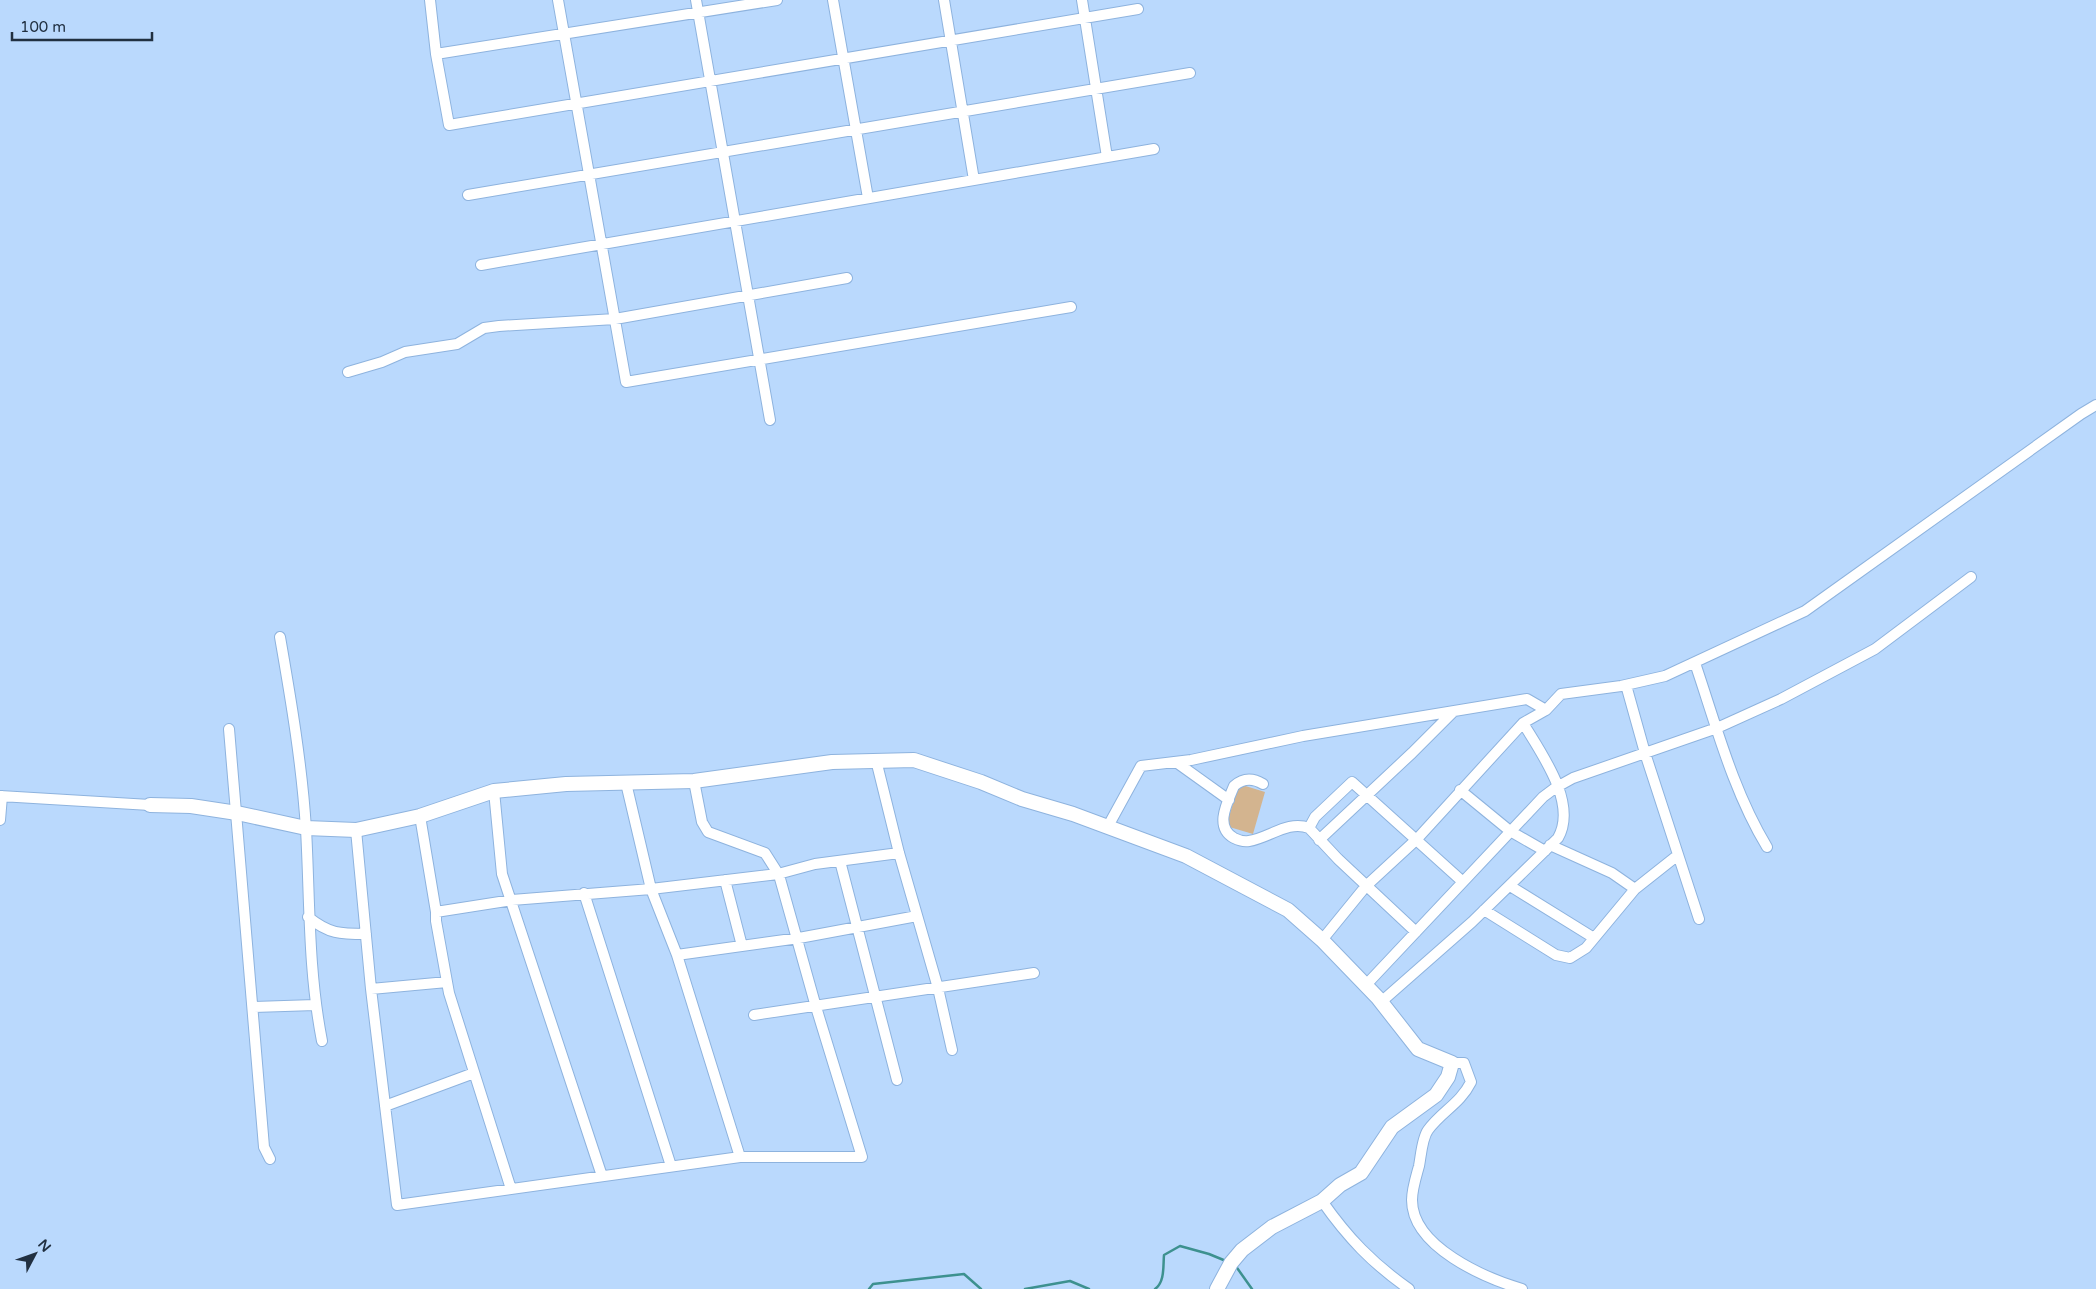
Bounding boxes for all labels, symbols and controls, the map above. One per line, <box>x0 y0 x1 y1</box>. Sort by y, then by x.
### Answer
scale bar <box>12 10 152 42</box>
text: 100 m <box>20 18 66 36</box>
north arrow <box>10 1229 60 1279</box>
text: N <box>34 1236 55 1256</box>

